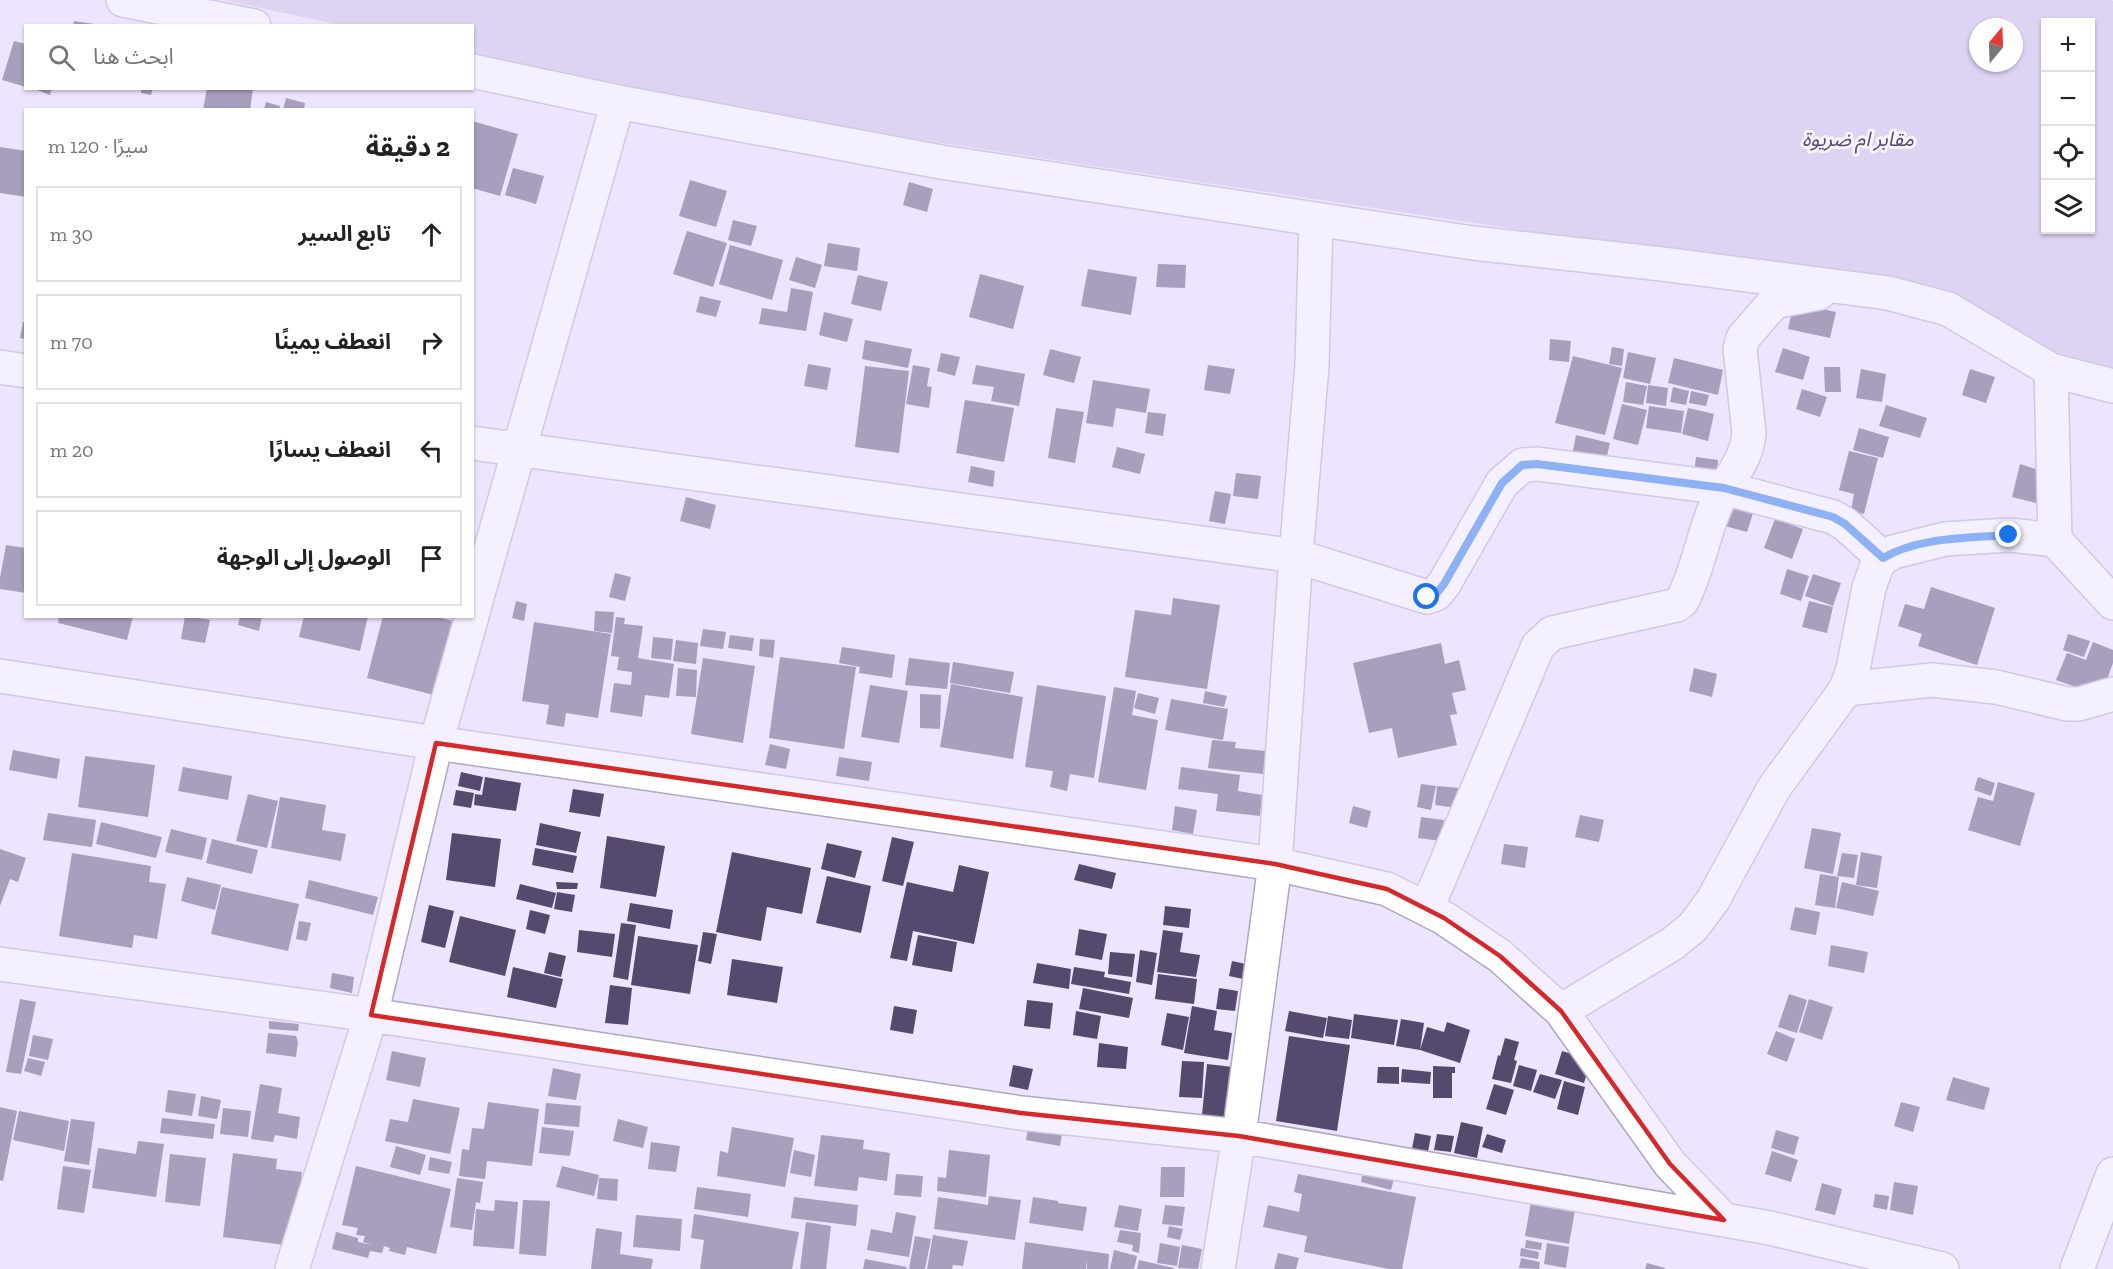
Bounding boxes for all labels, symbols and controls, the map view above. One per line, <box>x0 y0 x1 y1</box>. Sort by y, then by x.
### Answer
north arrow <box>1969 18 2023 72</box>
map controls <box>2041 18 2095 234</box>
button: + <box>2041 18 2095 72</box>
search box <box>24 24 474 90</box>
icon: search <box>45 41 78 74</box>
text: ابحث هنا <box>93 43 174 70</box>
button: − <box>2041 72 2095 126</box>
button: locate <box>2041 126 2095 180</box>
park label: مقابر ام ضريوة <box>1802 127 1914 154</box>
text: 2 دقيقة <box>366 131 450 163</box>
text: سيرًا · 120 m <box>48 134 148 158</box>
button: layers <box>2041 180 2095 234</box>
icon: ahead <box>415 218 448 251</box>
text: تابع السير <box>299 220 391 247</box>
text: 30 m <box>50 222 93 246</box>
icon: right <box>415 326 448 359</box>
text: انعطف يمينًا <box>274 328 391 355</box>
text: 70 m <box>50 330 93 354</box>
icon: left <box>415 434 448 467</box>
text: انعطف يسارًا <box>269 436 391 463</box>
text: 20 m <box>50 438 94 462</box>
route end <box>1995 521 2021 547</box>
icon: arrive <box>415 542 448 575</box>
text: الوصول إلى الوجهة <box>217 544 391 571</box>
route start <box>1413 583 1439 609</box>

